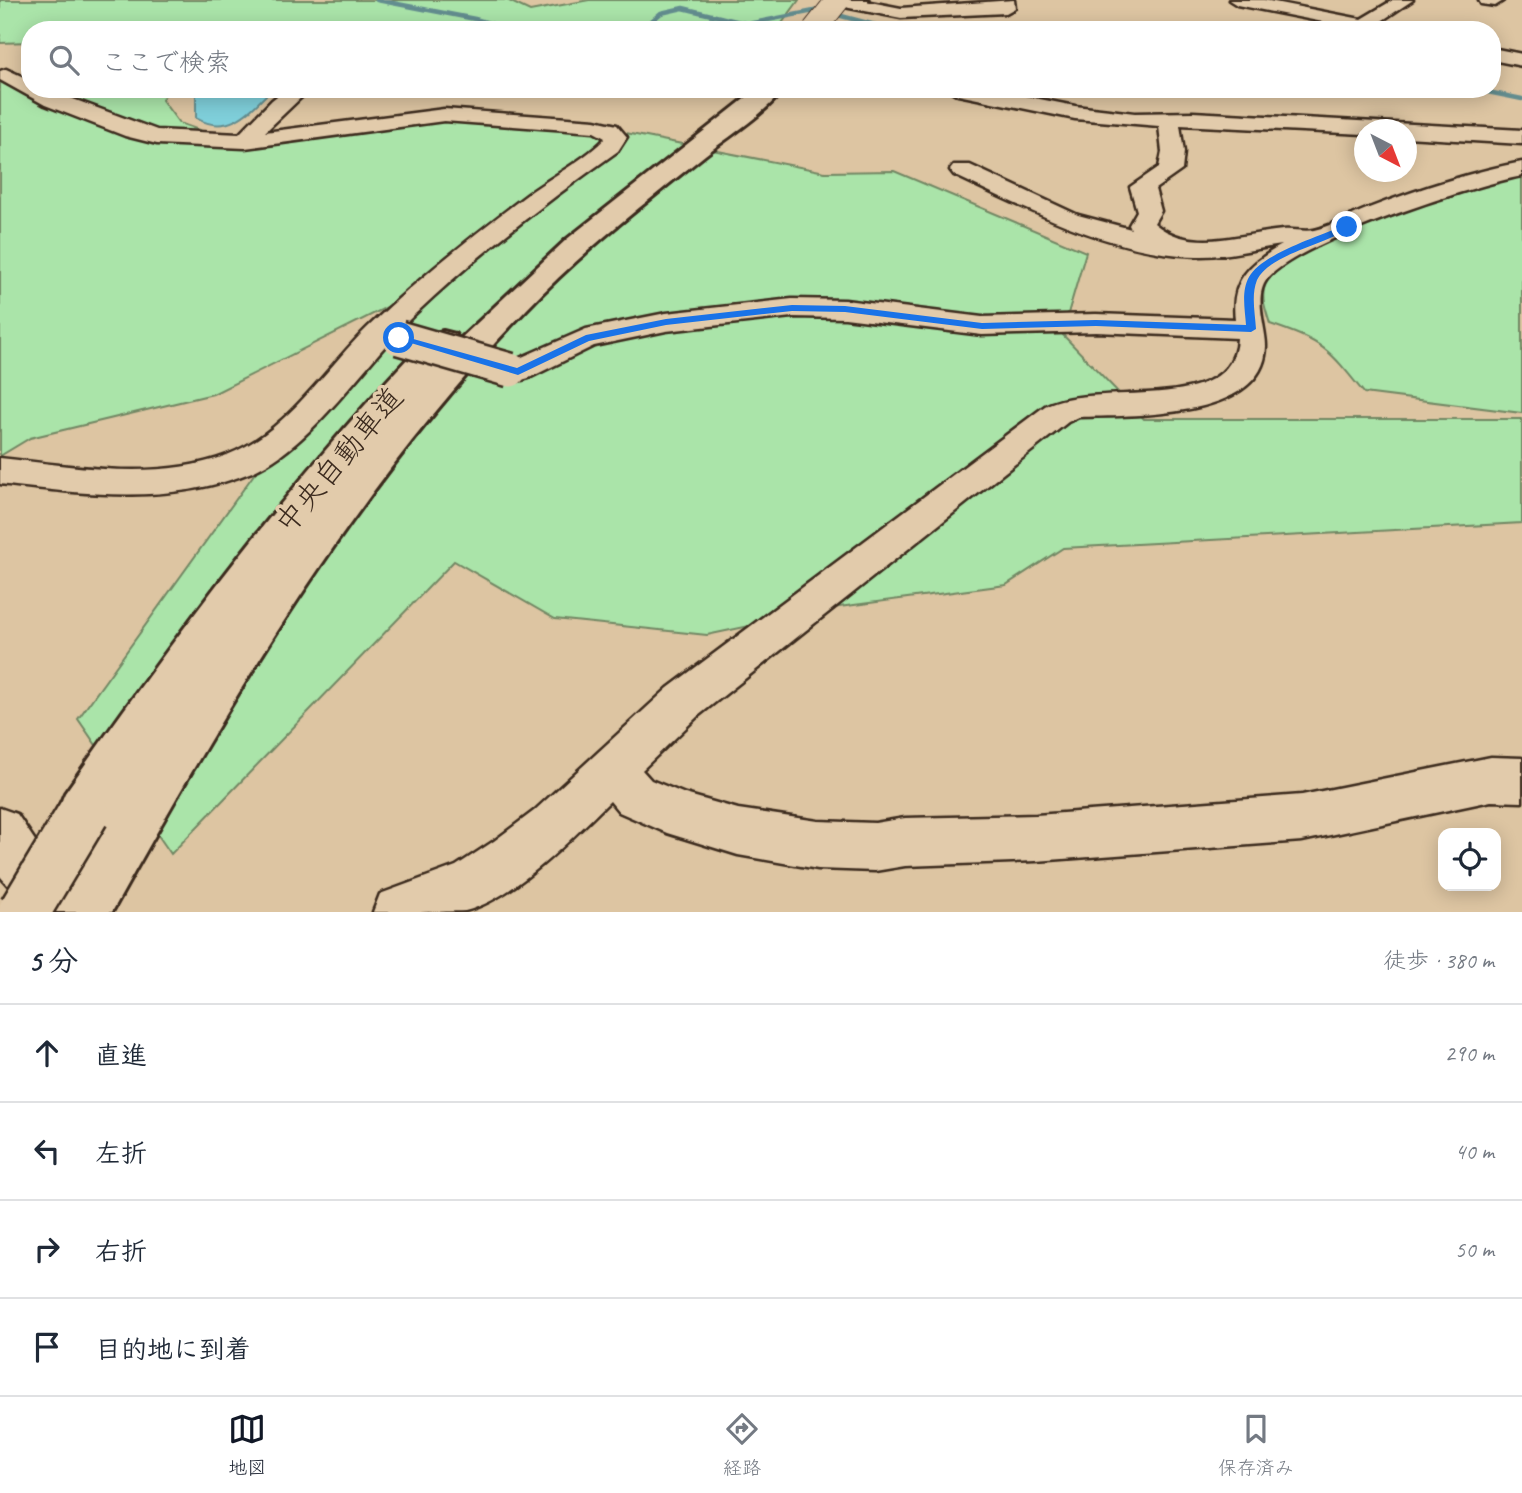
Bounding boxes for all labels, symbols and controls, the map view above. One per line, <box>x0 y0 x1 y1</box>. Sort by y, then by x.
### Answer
search box <box>21 21 1501 98</box>
icon: search <box>45 41 83 79</box>
text: ここで検索 <box>101 46 231 79</box>
north arrow <box>1354 119 1417 182</box>
route end <box>1331 211 1362 242</box>
route start <box>383 322 414 353</box>
street label: 中央自動車道 <box>267 379 411 541</box>
map controls <box>1438 828 1501 891</box>
button: locate <box>1438 828 1501 891</box>
text: 5 分 <box>28 942 78 980</box>
text: 徒歩 · 380 m <box>1383 946 1494 975</box>
icon: ahead <box>28 1034 66 1072</box>
text: 直進 <box>95 1039 147 1072</box>
text: 290 m <box>1445 1039 1494 1068</box>
icon: left <box>28 1132 66 1170</box>
text: 左折 <box>95 1137 147 1170</box>
text: 40 m <box>1455 1137 1494 1166</box>
icon: right <box>28 1230 66 1268</box>
text: 右折 <box>95 1235 147 1268</box>
text: 50 m <box>1455 1235 1494 1264</box>
icon: arrive <box>28 1328 66 1366</box>
text: 目的地に到着 <box>95 1333 251 1366</box>
tab: 地図 <box>228 1410 266 1480</box>
tab: 経路 <box>723 1410 761 1480</box>
tab: 保存済み <box>1218 1410 1294 1480</box>

